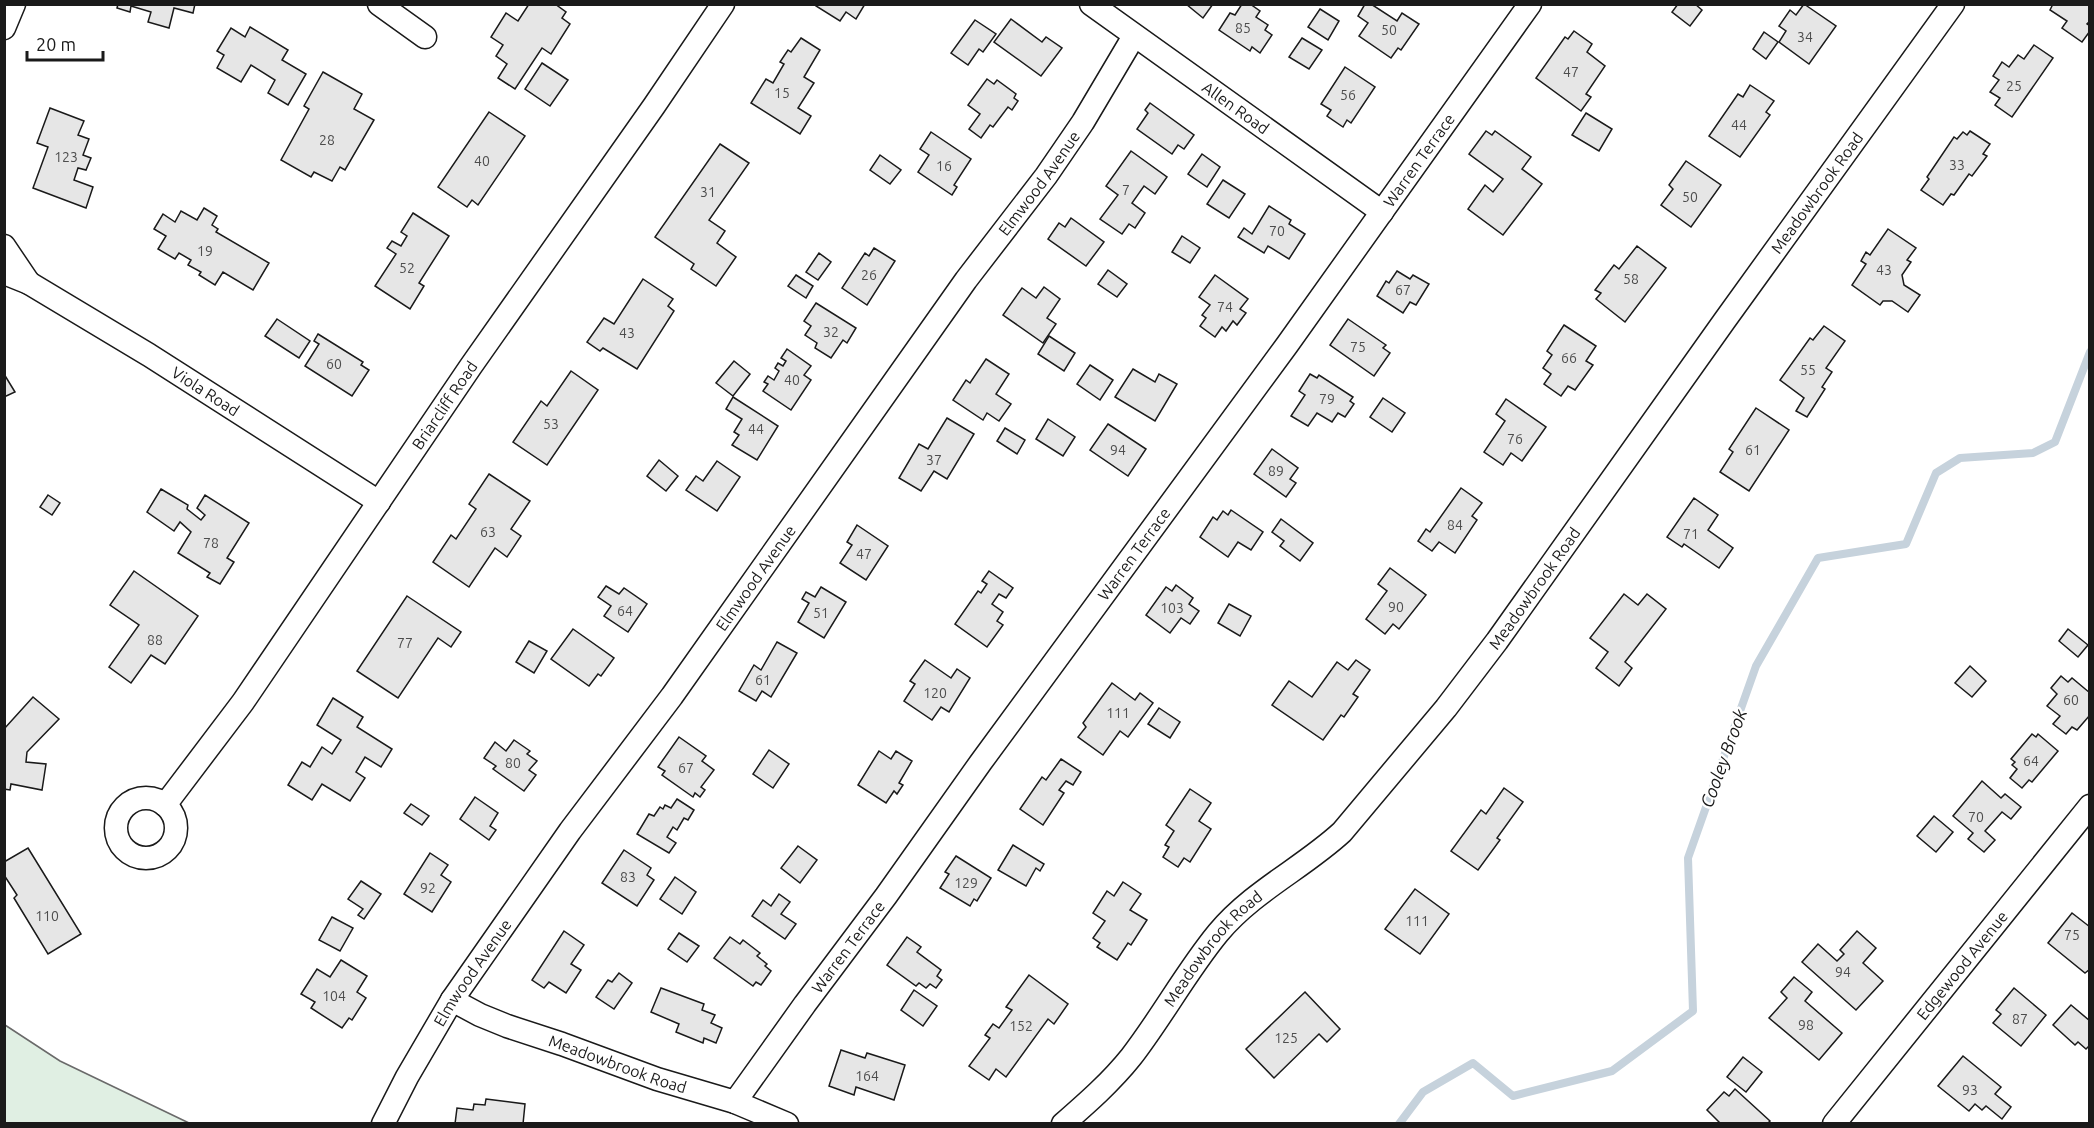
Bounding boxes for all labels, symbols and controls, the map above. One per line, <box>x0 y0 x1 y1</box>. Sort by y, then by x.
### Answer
house number: 85 <box>1235 20 1251 36</box>
house number: 50 <box>1381 22 1397 38</box>
scale bar <box>27 24 104 62</box>
house number: 34 <box>1797 29 1813 45</box>
text: 20 m <box>36 34 76 54</box>
house number: 47 <box>1563 64 1579 80</box>
street label: Allen Road <box>1199 78 1273 137</box>
house number: 25 <box>2006 78 2022 94</box>
house number: 15 <box>774 85 790 101</box>
house number: 56 <box>1340 87 1356 103</box>
street label: Warren Terrace <box>1379 110 1458 210</box>
house number: 44 <box>1731 117 1747 133</box>
street label: Elmwood Avenue <box>995 127 1083 239</box>
street label: Meadowbrook Road <box>1767 129 1866 257</box>
house number: 28 <box>319 132 335 148</box>
house number: 123 <box>54 149 78 165</box>
house number: 40 <box>474 153 490 169</box>
house number: 33 <box>1949 157 1965 173</box>
house number: 16 <box>936 158 952 174</box>
house number: 7 <box>1122 182 1130 198</box>
house number: 31 <box>700 184 716 200</box>
house number: 50 <box>1682 189 1698 205</box>
house number: 70 <box>1269 223 1285 239</box>
house number: 19 <box>197 243 213 259</box>
house number: 52 <box>399 260 415 276</box>
house number: 43 <box>1876 262 1892 278</box>
house number: 26 <box>861 267 877 283</box>
house number: 58 <box>1623 271 1639 287</box>
house number: 67 <box>1395 282 1411 298</box>
house number: 74 <box>1217 299 1233 315</box>
house number: 32 <box>823 324 839 340</box>
house number: 43 <box>619 325 635 341</box>
house number: 75 <box>1350 339 1366 355</box>
house number: 66 <box>1561 350 1577 366</box>
house number: 60 <box>326 356 342 372</box>
street label: Briarcliff Road <box>408 358 481 453</box>
house number: 55 <box>1800 362 1816 378</box>
street label: Viola Road <box>168 363 243 419</box>
house number: 40 <box>784 372 800 388</box>
house number: 79 <box>1319 391 1335 407</box>
house number: 53 <box>543 416 559 432</box>
house number: 44 <box>748 421 764 437</box>
house number: 76 <box>1507 431 1523 447</box>
house number: 94 <box>1110 442 1126 458</box>
house number: 61 <box>1745 442 1761 458</box>
house number: 37 <box>926 452 942 468</box>
house number: 89 <box>1268 463 1284 479</box>
street label: Warren Terrace <box>1094 504 1174 603</box>
house number: 84 <box>1447 517 1463 533</box>
street label: Elmwood Avenue <box>712 522 799 634</box>
house number: 63 <box>480 524 496 540</box>
street label: Meadowbrook Road <box>1485 524 1584 653</box>
house number: 71 <box>1683 526 1699 542</box>
house number: 78 <box>203 535 219 551</box>
house number: 47 <box>856 546 872 562</box>
house number: 90 <box>1388 599 1404 615</box>
house number: 103 <box>1160 600 1184 616</box>
house number: 64 <box>617 603 633 619</box>
house number: 51 <box>813 605 829 621</box>
house number: 88 <box>147 632 163 648</box>
house number: 77 <box>397 635 413 651</box>
house number: 61 <box>755 672 771 688</box>
house number: 120 <box>923 685 947 701</box>
house number: 60 <box>2063 692 2079 708</box>
house number: 111 <box>1106 705 1130 721</box>
water label: Cooley Brook <box>1696 705 1750 810</box>
house number: 64 <box>2023 753 2039 769</box>
house number: 80 <box>505 755 521 771</box>
house number: 67 <box>678 760 694 776</box>
house number: 70 <box>1968 809 1984 825</box>
house number: 83 <box>620 869 636 885</box>
house number: 129 <box>954 875 978 891</box>
house number: 92 <box>420 880 436 896</box>
street label: Meadowbrook Road <box>1160 887 1265 1010</box>
street label: Warren Terrace <box>808 897 888 996</box>
street label: Edgewood Avenue <box>1913 907 2011 1023</box>
house number: 110 <box>35 908 59 924</box>
house number: 111 <box>1405 913 1429 929</box>
street label: Elmwood Avenue <box>430 916 515 1029</box>
house number: 75 <box>2064 927 2080 943</box>
house number: 94 <box>1835 964 1851 980</box>
house number: 104 <box>322 988 346 1004</box>
house number: 87 <box>2012 1011 2028 1027</box>
house number: 98 <box>1798 1017 1814 1033</box>
house number: 152 <box>1009 1018 1033 1034</box>
house number: 125 <box>1274 1030 1298 1046</box>
street label: Meadowbrook Road <box>547 1031 689 1096</box>
house number: 164 <box>855 1068 879 1084</box>
house number: 93 <box>1962 1082 1978 1098</box>

